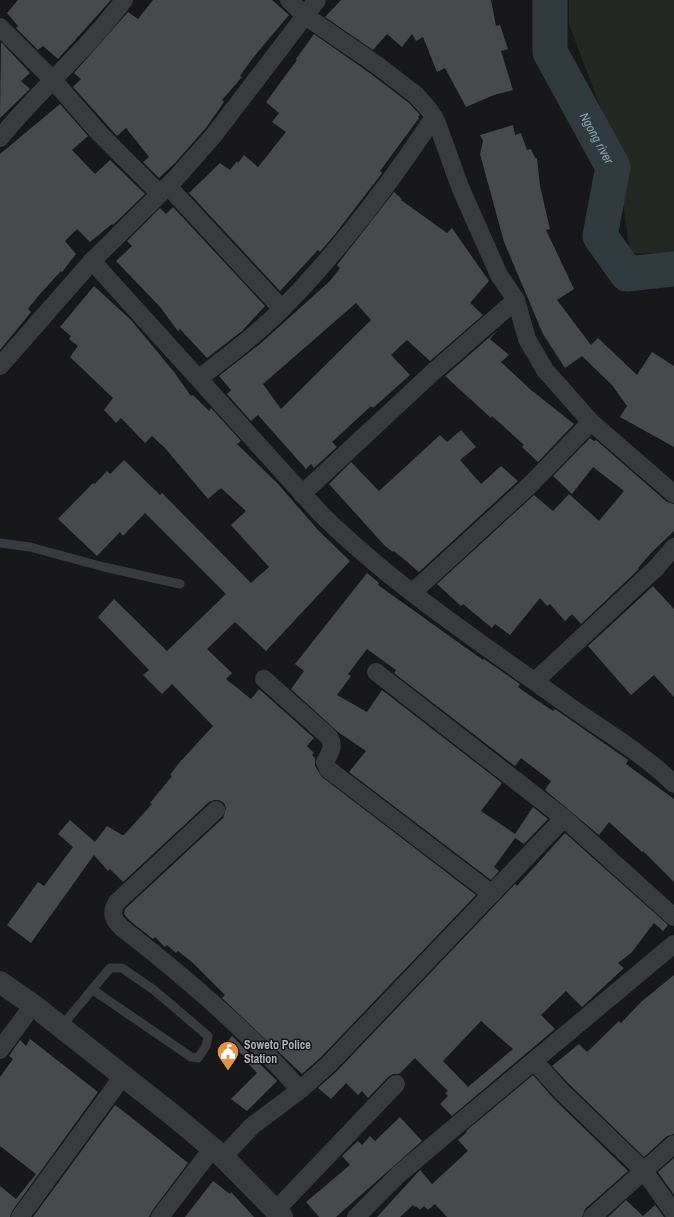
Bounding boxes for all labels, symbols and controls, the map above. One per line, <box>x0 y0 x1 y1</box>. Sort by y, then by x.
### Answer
water label: Ngong river <box>576 109 618 167</box>
place label: Soweto Police Station <box>244 1037 311 1067</box>
public building icon: Soweto Police Station <box>215 1039 241 1072</box>

